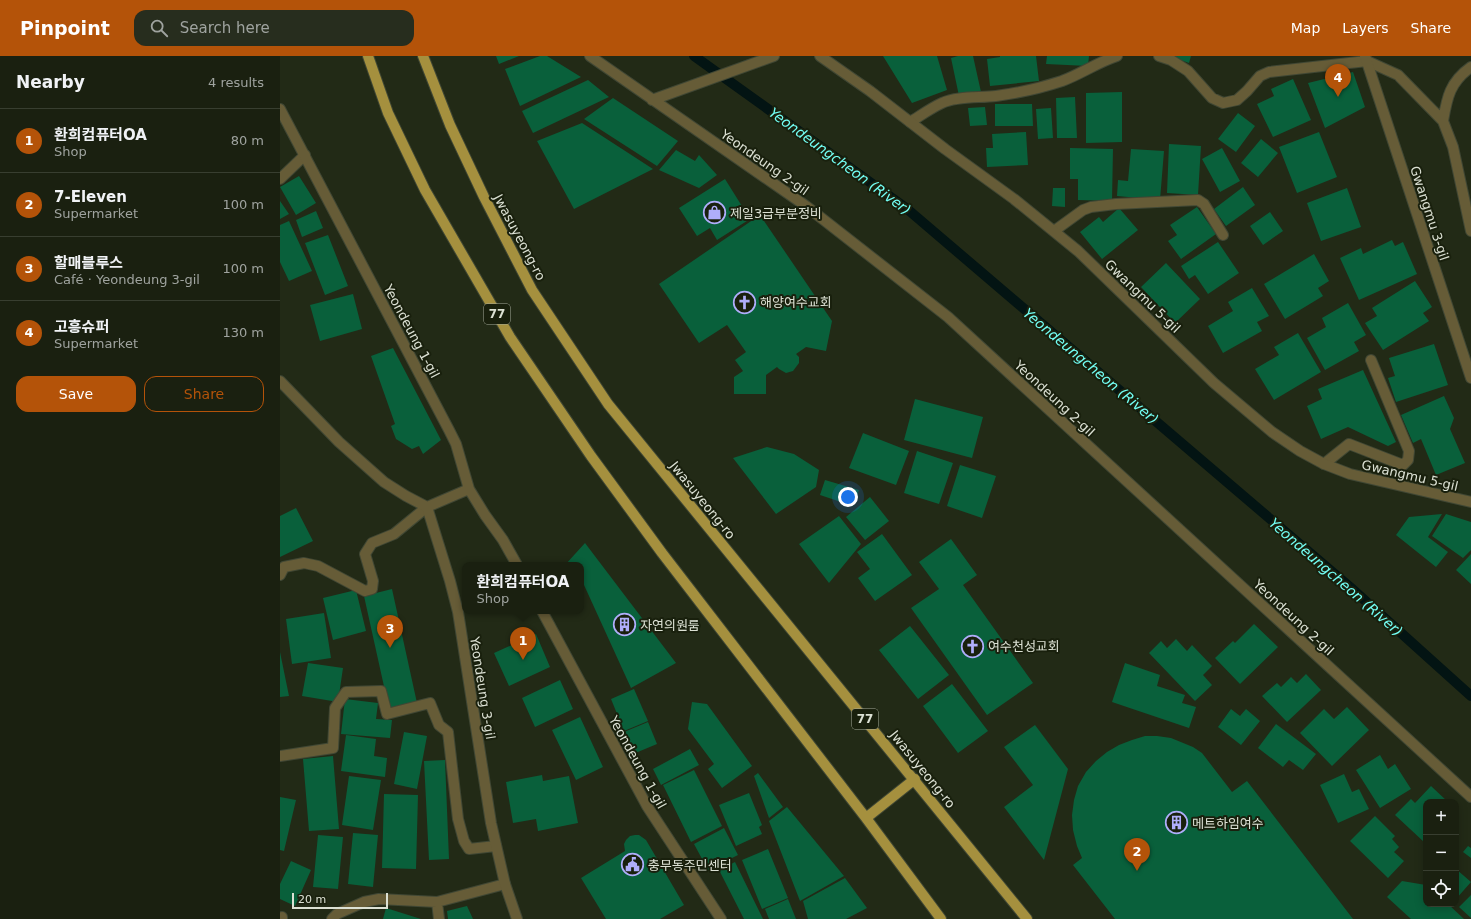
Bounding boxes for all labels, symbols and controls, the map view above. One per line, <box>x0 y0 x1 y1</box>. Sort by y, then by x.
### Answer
search box <box>134 10 414 46</box>
text: Pinpoint <box>20 17 110 39</box>
icon: search <box>148 17 170 39</box>
text: Search here <box>180 19 270 37</box>
text: Map <box>1291 20 1320 36</box>
text: Layers <box>1342 20 1389 36</box>
text: Share <box>1411 20 1451 36</box>
pin: 4 <box>1325 64 1351 97</box>
text: Nearby <box>16 72 85 92</box>
text: 4 results <box>208 75 264 90</box>
water label: Yeondeungcheon (River) <box>766 104 914 218</box>
text: 환희컴퓨터OA <box>54 126 147 144</box>
street label: Yeondeung 2-gil <box>717 126 812 198</box>
text: 1 <box>24 133 34 148</box>
text: 80 m <box>231 133 264 148</box>
text: Shop <box>54 144 87 159</box>
street label: Gwangmu 3-gil <box>1407 164 1452 262</box>
text: 7-Eleven <box>54 188 127 206</box>
street label: Jwasuyeong-ro <box>490 191 549 283</box>
text: 2 <box>24 197 34 212</box>
text: 100 m <box>222 197 264 212</box>
shop icon: 제일3급부분정비 <box>701 200 727 226</box>
text: Supermarket <box>54 206 138 221</box>
place label: 제일3급부분정비 <box>730 206 822 221</box>
text: 할매블루스 <box>54 254 123 272</box>
street label: Gwangmu 5-gil <box>1102 257 1183 336</box>
text: 3 <box>24 261 34 276</box>
text: 100 m <box>222 261 264 276</box>
text: Café · Yeondeung 3-gil <box>54 272 200 287</box>
street label: Yeondeung 1-gil <box>380 281 443 381</box>
church icon: 해양여수교회 <box>732 289 758 315</box>
place label: 해양여수교회 <box>760 295 832 310</box>
road number: 77 <box>484 304 510 324</box>
water label: Yeondeungcheon (River) <box>1020 305 1162 427</box>
text: 고흥슈퍼 <box>54 318 109 336</box>
text: 4 <box>24 325 34 340</box>
text: 130 m <box>222 325 264 340</box>
text: Supermarket <box>54 336 138 351</box>
street label: Yeondeung 2-gil <box>1011 357 1098 439</box>
button: Save <box>16 376 136 412</box>
button: Share <box>144 376 264 412</box>
street label: Gwangmu 5-gil <box>1360 457 1460 494</box>
street label: Jwasuyeong-ro <box>666 458 738 542</box>
your location <box>838 487 858 507</box>
water label: Yeondeungcheon (River) <box>1266 515 1406 639</box>
popup <box>462 562 584 614</box>
text: 환희컴퓨터OA <box>477 573 569 591</box>
street label: Yeondeung 2-gil <box>1250 576 1337 658</box>
text: Shop <box>477 591 509 606</box>
building icon: 자연의원룸 <box>612 612 638 638</box>
pin: 3 <box>377 615 403 648</box>
place label: 자연의원룸 <box>640 618 700 633</box>
pin: 1 <box>510 627 536 660</box>
church icon: 여수천성교회 <box>959 633 985 659</box>
street label: Yeondeung 3-gil <box>467 635 498 741</box>
place label: 여수천성교회 <box>988 639 1060 654</box>
road number: 77 <box>852 709 878 729</box>
street label: Yeondeung 1-gil <box>605 712 669 811</box>
street label: Jwasuyeong-ro <box>886 727 958 811</box>
map controls <box>1423 799 1459 907</box>
button: + <box>1423 799 1459 835</box>
building icon: 메트하임여수 <box>1163 810 1189 836</box>
place label: 메트하임여수 <box>1192 816 1264 831</box>
button: − <box>1423 835 1459 871</box>
pin: 2 <box>1124 838 1150 871</box>
public building icon: 충무동주민센터 <box>619 852 645 878</box>
place label: 충무동주민센터 <box>648 858 732 873</box>
button: locate <box>1423 871 1459 907</box>
scale bar <box>292 891 388 910</box>
text: 20 m <box>298 893 326 906</box>

